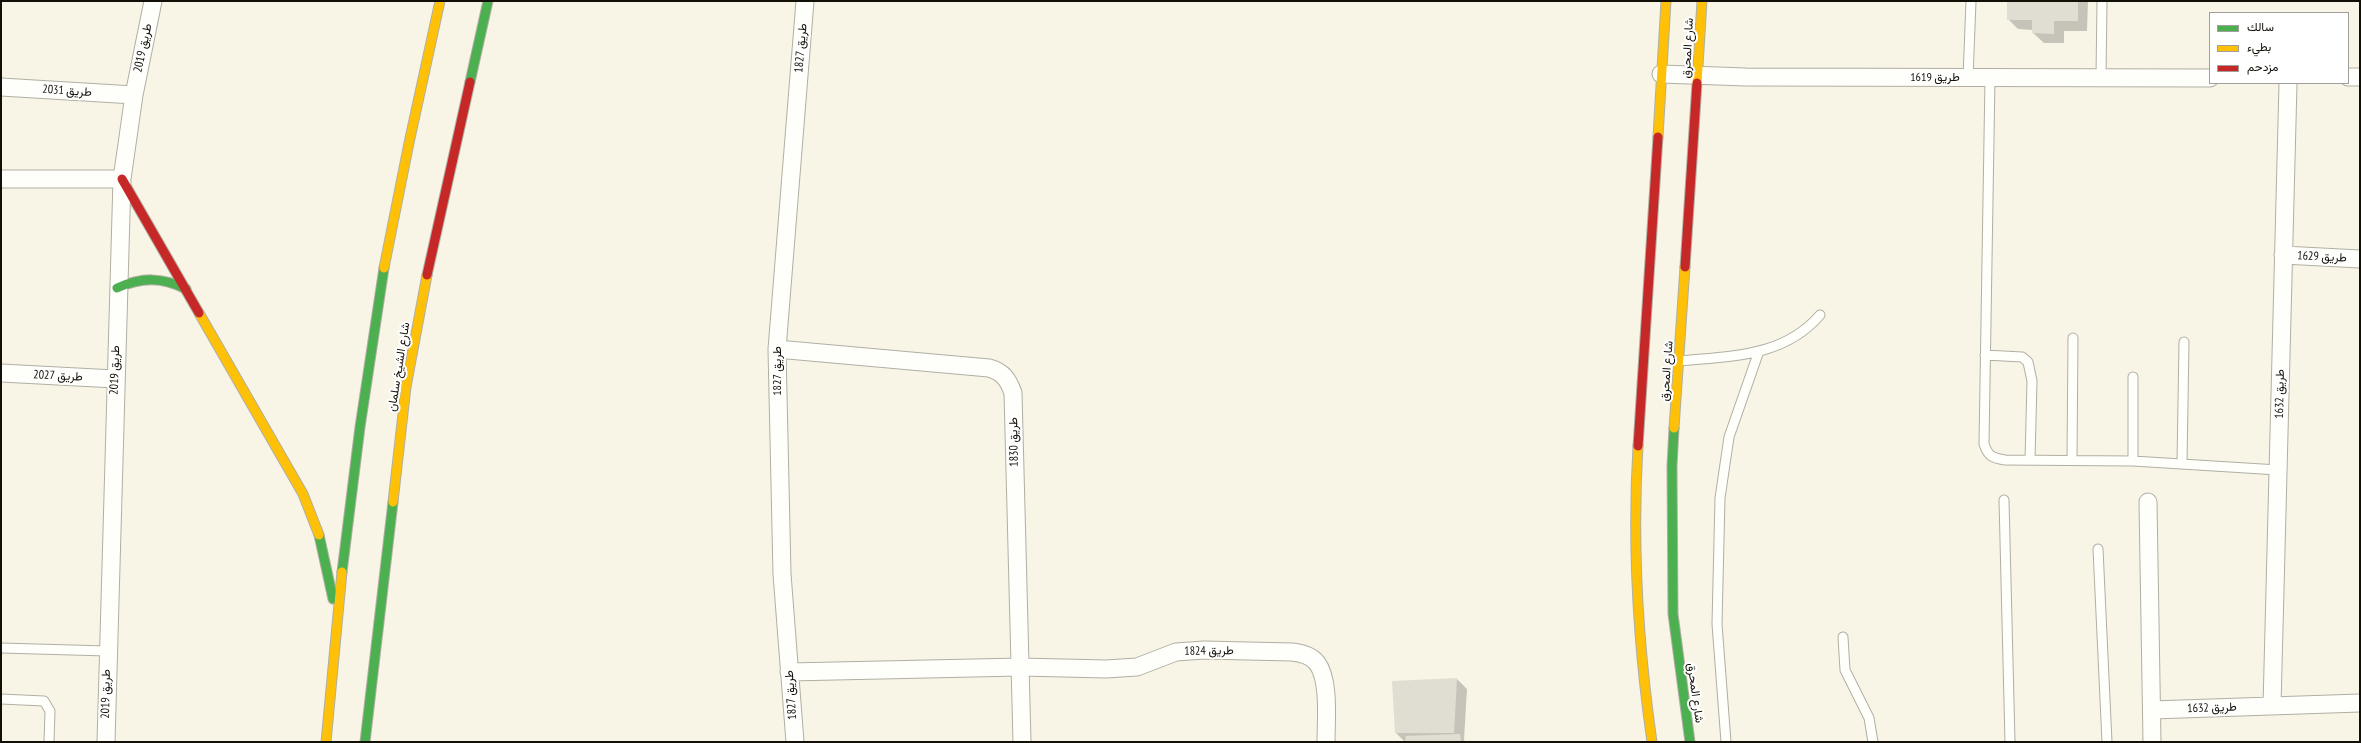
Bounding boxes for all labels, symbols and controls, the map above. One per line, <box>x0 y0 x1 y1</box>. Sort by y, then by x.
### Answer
legend <box>2209 12 2349 84</box>
street label: شارع المحرق <box>1679 17 1697 79</box>
text: سالك <box>2247 19 2274 34</box>
street label: طريق 2019 <box>131 22 155 74</box>
street label: طريق 1827 <box>792 23 810 73</box>
text: بطيء <box>2247 39 2271 54</box>
text: مزدحم <box>2247 59 2278 74</box>
street label: طريق 1619 <box>1910 71 1960 85</box>
street label: طريق 2031 <box>42 82 92 100</box>
street label: طريق 1629 <box>2297 249 2347 265</box>
street label: شارع الشيخ سلمان <box>385 321 413 413</box>
street label: شارع المحرق <box>1658 340 1676 402</box>
street label: طريق 2019 <box>107 345 123 395</box>
street label: طريق 1827 <box>771 346 785 396</box>
street label: طريق 2027 <box>33 368 83 384</box>
street label: طريق 1632 <box>2272 369 2288 419</box>
street label: طريق 1830 <box>1006 417 1022 467</box>
street label: طريق 1824 <box>1184 643 1234 659</box>
street label: شارع المحرق <box>1684 662 1706 724</box>
street label: طريق 2019 <box>98 669 114 719</box>
street label: طريق 1827 <box>782 670 800 720</box>
street label: طريق 1632 <box>2187 700 2237 716</box>

